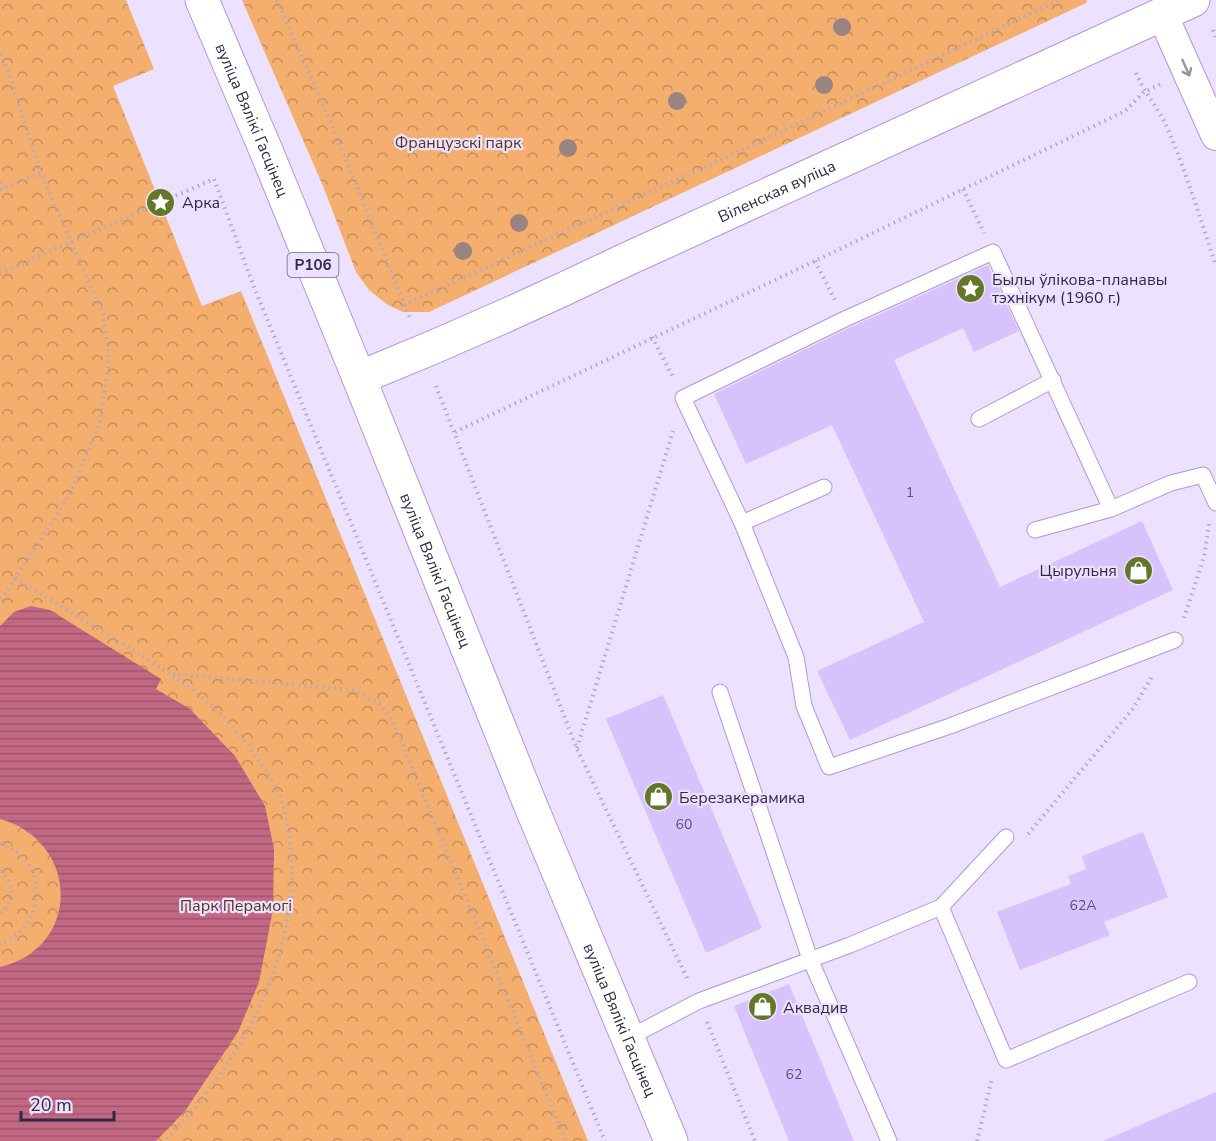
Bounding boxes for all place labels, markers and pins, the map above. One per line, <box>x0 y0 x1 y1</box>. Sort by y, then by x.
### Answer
place icon: Арка <box>145 186 177 218</box>
place label: Арка <box>182 192 220 214</box>
place label: Былы ўлікова-планавы тэхнікум (1960 г.) <box>992 269 1167 309</box>
place icon: Былы ўлікова-планавы тэхнікум (1960 г.) <box>955 272 987 304</box>
shop icon: Цырульня <box>1122 554 1154 586</box>
place label: Цырульня <box>1040 560 1117 582</box>
shop icon: Березакерамика <box>642 781 674 813</box>
place label: Березакерамика <box>679 787 805 809</box>
shop icon: Аквадив <box>746 991 778 1023</box>
place label: Аквадив <box>783 997 848 1019</box>

